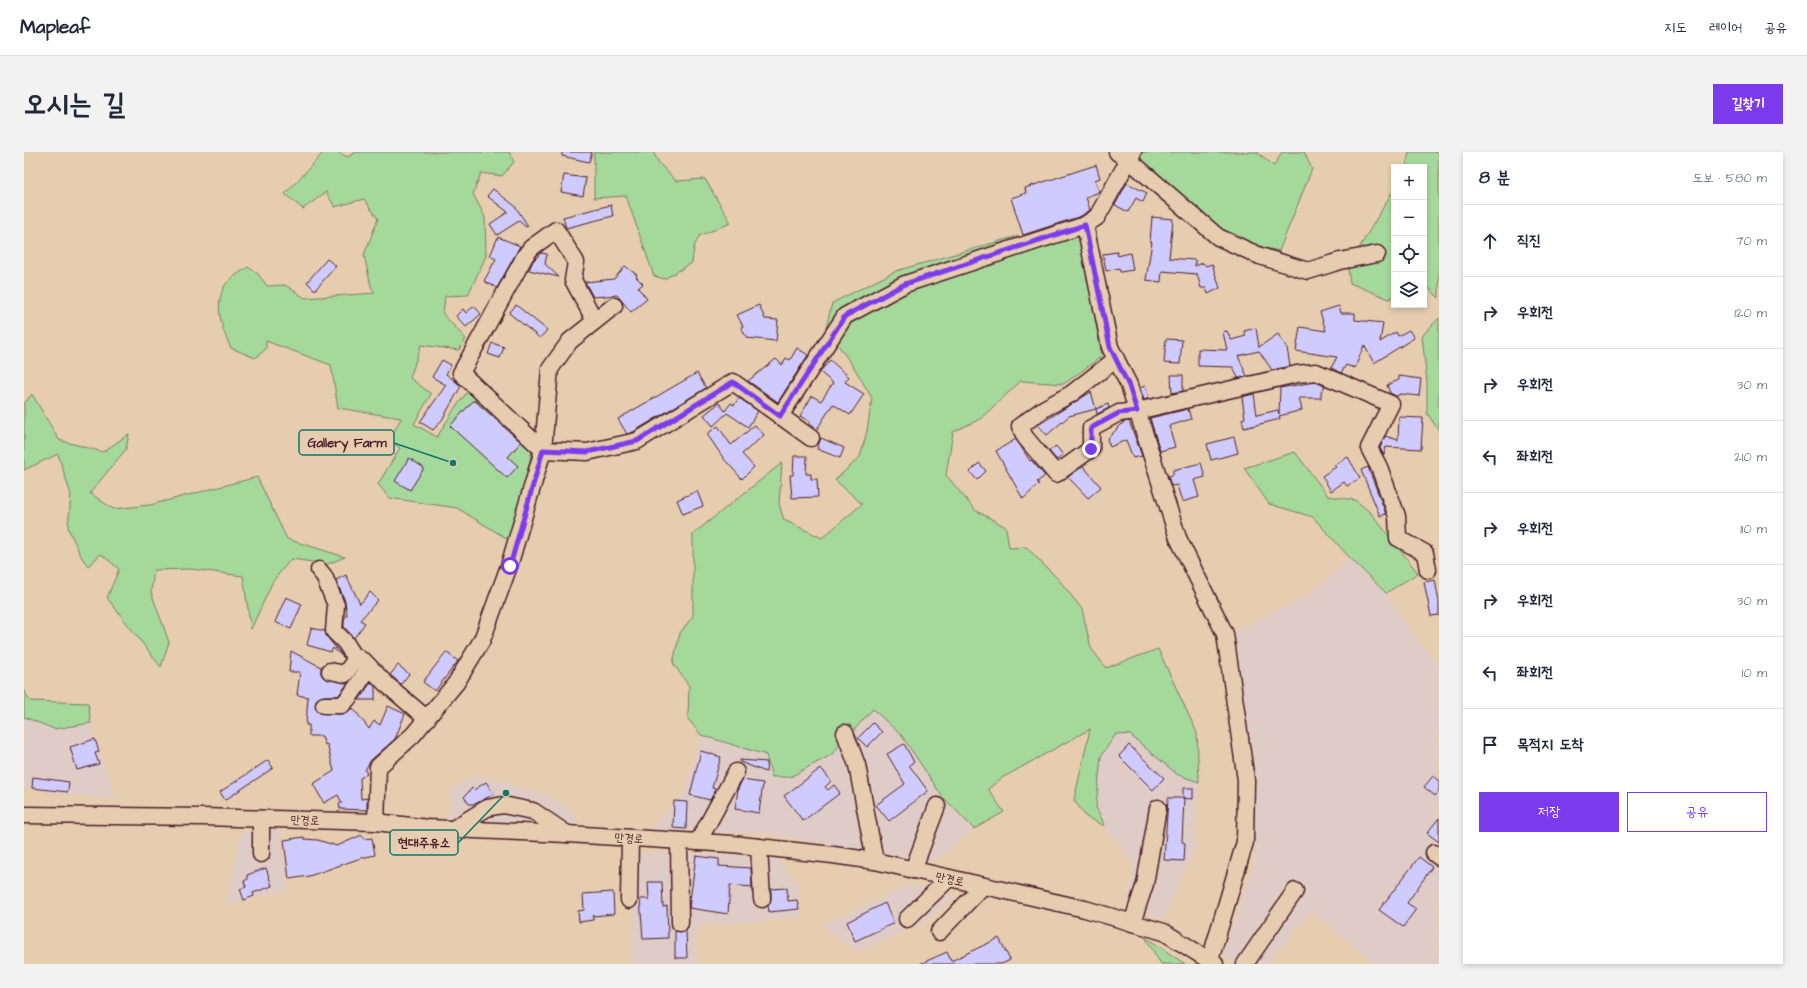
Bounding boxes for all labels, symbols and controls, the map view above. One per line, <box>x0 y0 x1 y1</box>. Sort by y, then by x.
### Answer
text: Mapleaf <box>20 14 90 41</box>
text: 지도 <box>1664 18 1687 38</box>
text: 레이어 <box>1709 18 1742 38</box>
text: 공유 <box>1764 18 1787 38</box>
button: 길찾기 <box>1713 84 1783 124</box>
text: 오시는 길 <box>24 85 125 124</box>
map controls <box>1391 164 1427 308</box>
button: + <box>1391 164 1427 200</box>
text: 8 분 <box>1479 166 1511 190</box>
text: 도보 · 580 m <box>1693 169 1767 187</box>
button: − <box>1391 200 1427 236</box>
icon: ahead <box>1479 230 1501 252</box>
text: 직진 <box>1517 230 1541 251</box>
text: 70 m <box>1735 232 1767 250</box>
button: locate <box>1391 236 1427 272</box>
button: layers <box>1391 272 1427 308</box>
icon: right <box>1479 302 1501 324</box>
text: 우회전 <box>1517 302 1553 323</box>
text: 120 m <box>1734 304 1767 322</box>
icon: right <box>1479 374 1501 396</box>
text: 우회전 <box>1517 374 1553 395</box>
text: 30 m <box>1737 376 1767 394</box>
callout: Gallery Farm <box>299 430 394 455</box>
text: Gallery Farm <box>307 434 387 453</box>
route end <box>1082 440 1100 458</box>
icon: left <box>1479 446 1501 468</box>
text: 좌회전 <box>1517 446 1553 467</box>
text: 210 m <box>1734 448 1767 466</box>
icon: right <box>1479 518 1501 540</box>
text: 우회전 <box>1517 518 1553 539</box>
text: 110 m <box>1740 520 1767 538</box>
route start <box>501 557 519 575</box>
icon: right <box>1479 590 1501 612</box>
text: 우회전 <box>1517 590 1553 611</box>
text: 30 m <box>1737 592 1767 610</box>
icon: left <box>1479 662 1501 684</box>
text: 좌회전 <box>1517 662 1553 683</box>
text: 10 m <box>1742 664 1767 682</box>
icon: arrive <box>1479 734 1501 756</box>
text: 목적지 도착 <box>1517 734 1583 755</box>
button: 저장 <box>1479 792 1619 832</box>
button: 공유 <box>1627 792 1767 832</box>
street label: 만경로 <box>290 811 320 830</box>
street label: 만경로 <box>614 829 644 848</box>
callout: 현대주유소 <box>390 830 458 855</box>
text: 현대주유소 <box>398 834 451 852</box>
street label: 만경로 <box>934 868 966 891</box>

